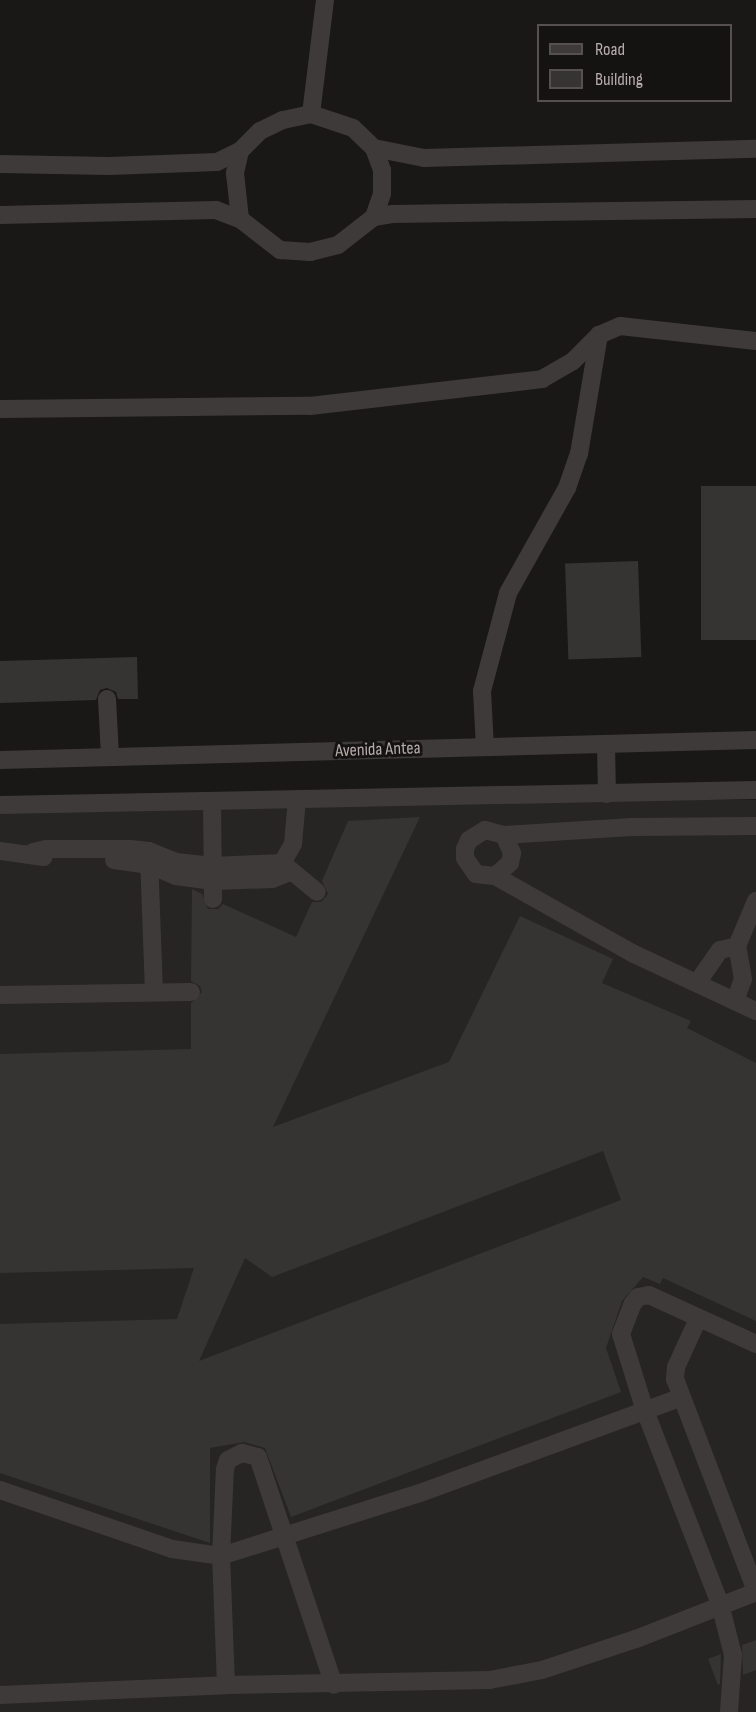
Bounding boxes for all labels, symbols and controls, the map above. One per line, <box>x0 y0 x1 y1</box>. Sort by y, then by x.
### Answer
legend <box>537 24 732 102</box>
text: Road <box>595 39 625 60</box>
text: Building <box>595 69 643 90</box>
street label: Avenida Antea <box>335 738 421 762</box>

